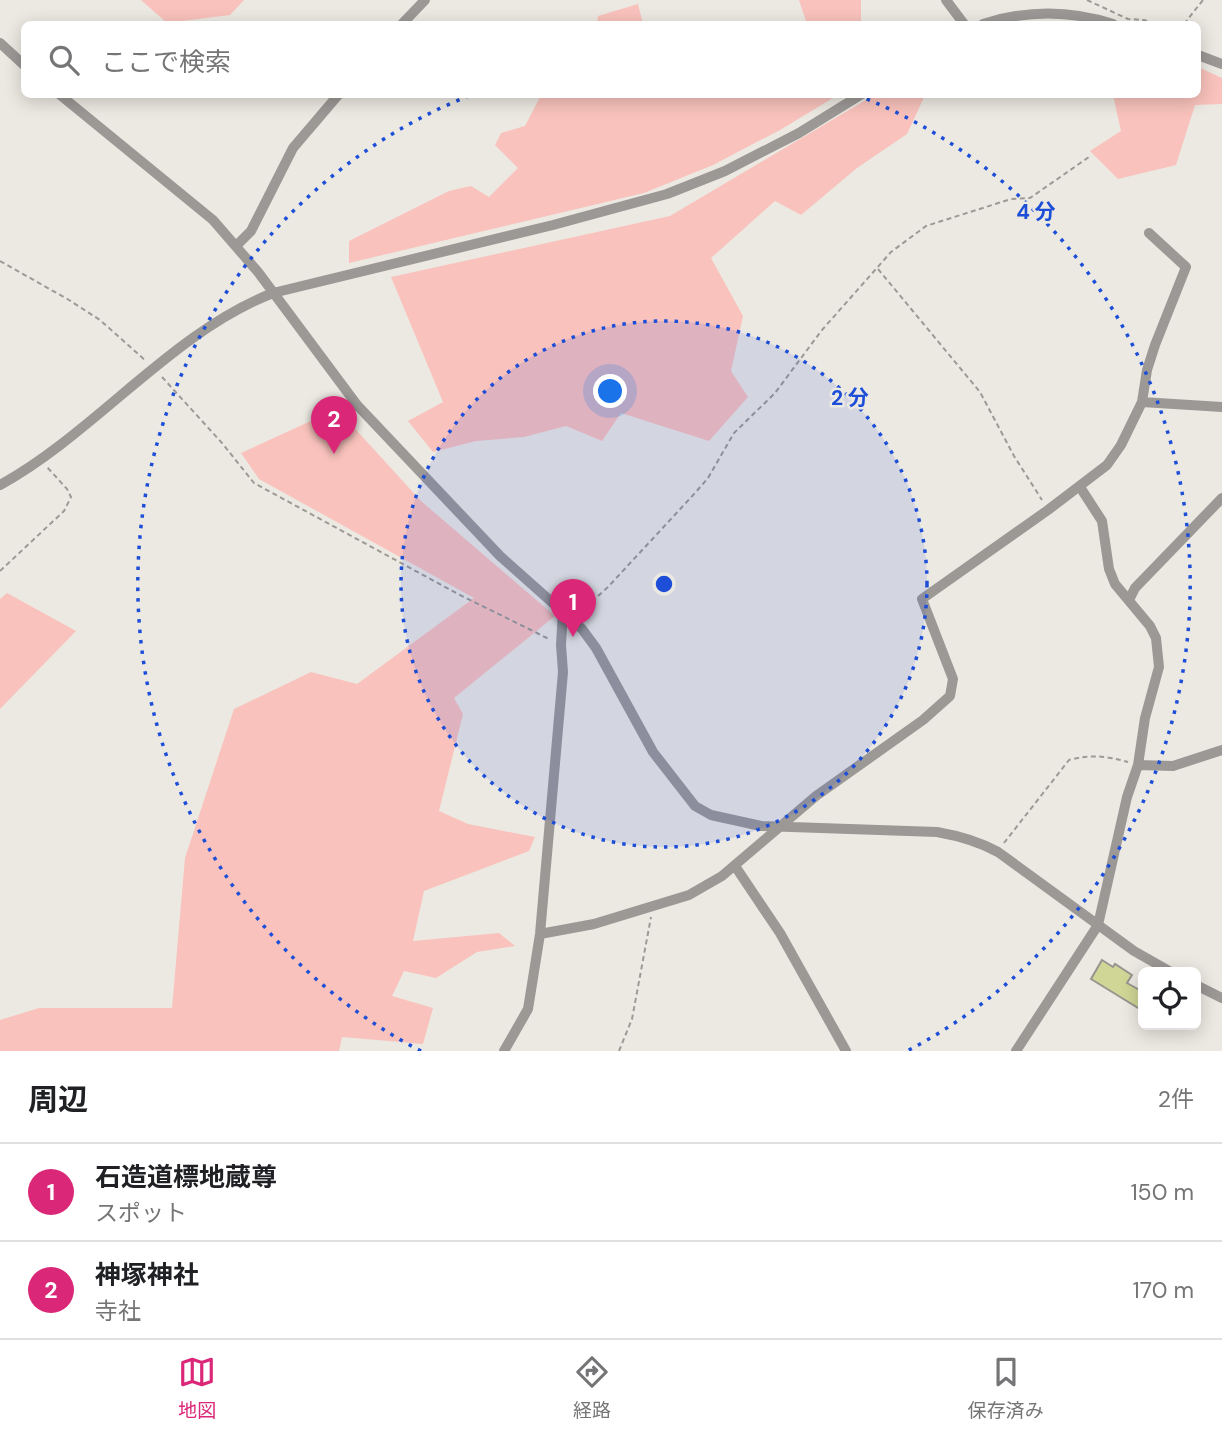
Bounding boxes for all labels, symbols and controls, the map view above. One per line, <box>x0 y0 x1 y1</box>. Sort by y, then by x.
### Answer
search box <box>21 21 1201 98</box>
icon: search <box>45 41 83 79</box>
text: ここで検索 <box>101 45 231 79</box>
text: 4 分 <box>1016 198 1056 226</box>
your location <box>593 374 627 408</box>
text: 2 分 <box>831 384 869 412</box>
pin: 2 <box>311 396 357 454</box>
centre of rings <box>652 572 676 596</box>
pin: 1 <box>550 579 596 637</box>
map controls <box>1138 967 1201 1030</box>
button: locate <box>1138 967 1201 1030</box>
text: 周辺 <box>28 1080 88 1119</box>
text: 2件 <box>1158 1084 1194 1114</box>
text: 石造道標地蔵尊 <box>95 1160 277 1194</box>
text: 1 <box>47 1177 55 1207</box>
text: 150 m <box>1130 1177 1194 1207</box>
text: スポット <box>95 1198 187 1228</box>
text: 神塚神社 <box>95 1258 199 1292</box>
text: 2 <box>44 1275 58 1305</box>
text: 170 m <box>1133 1275 1194 1305</box>
text: 寺社 <box>95 1296 141 1326</box>
tab: 地図 <box>178 1353 216 1423</box>
tab: 経路 <box>573 1353 611 1423</box>
tab: 保存済み <box>968 1353 1044 1423</box>

